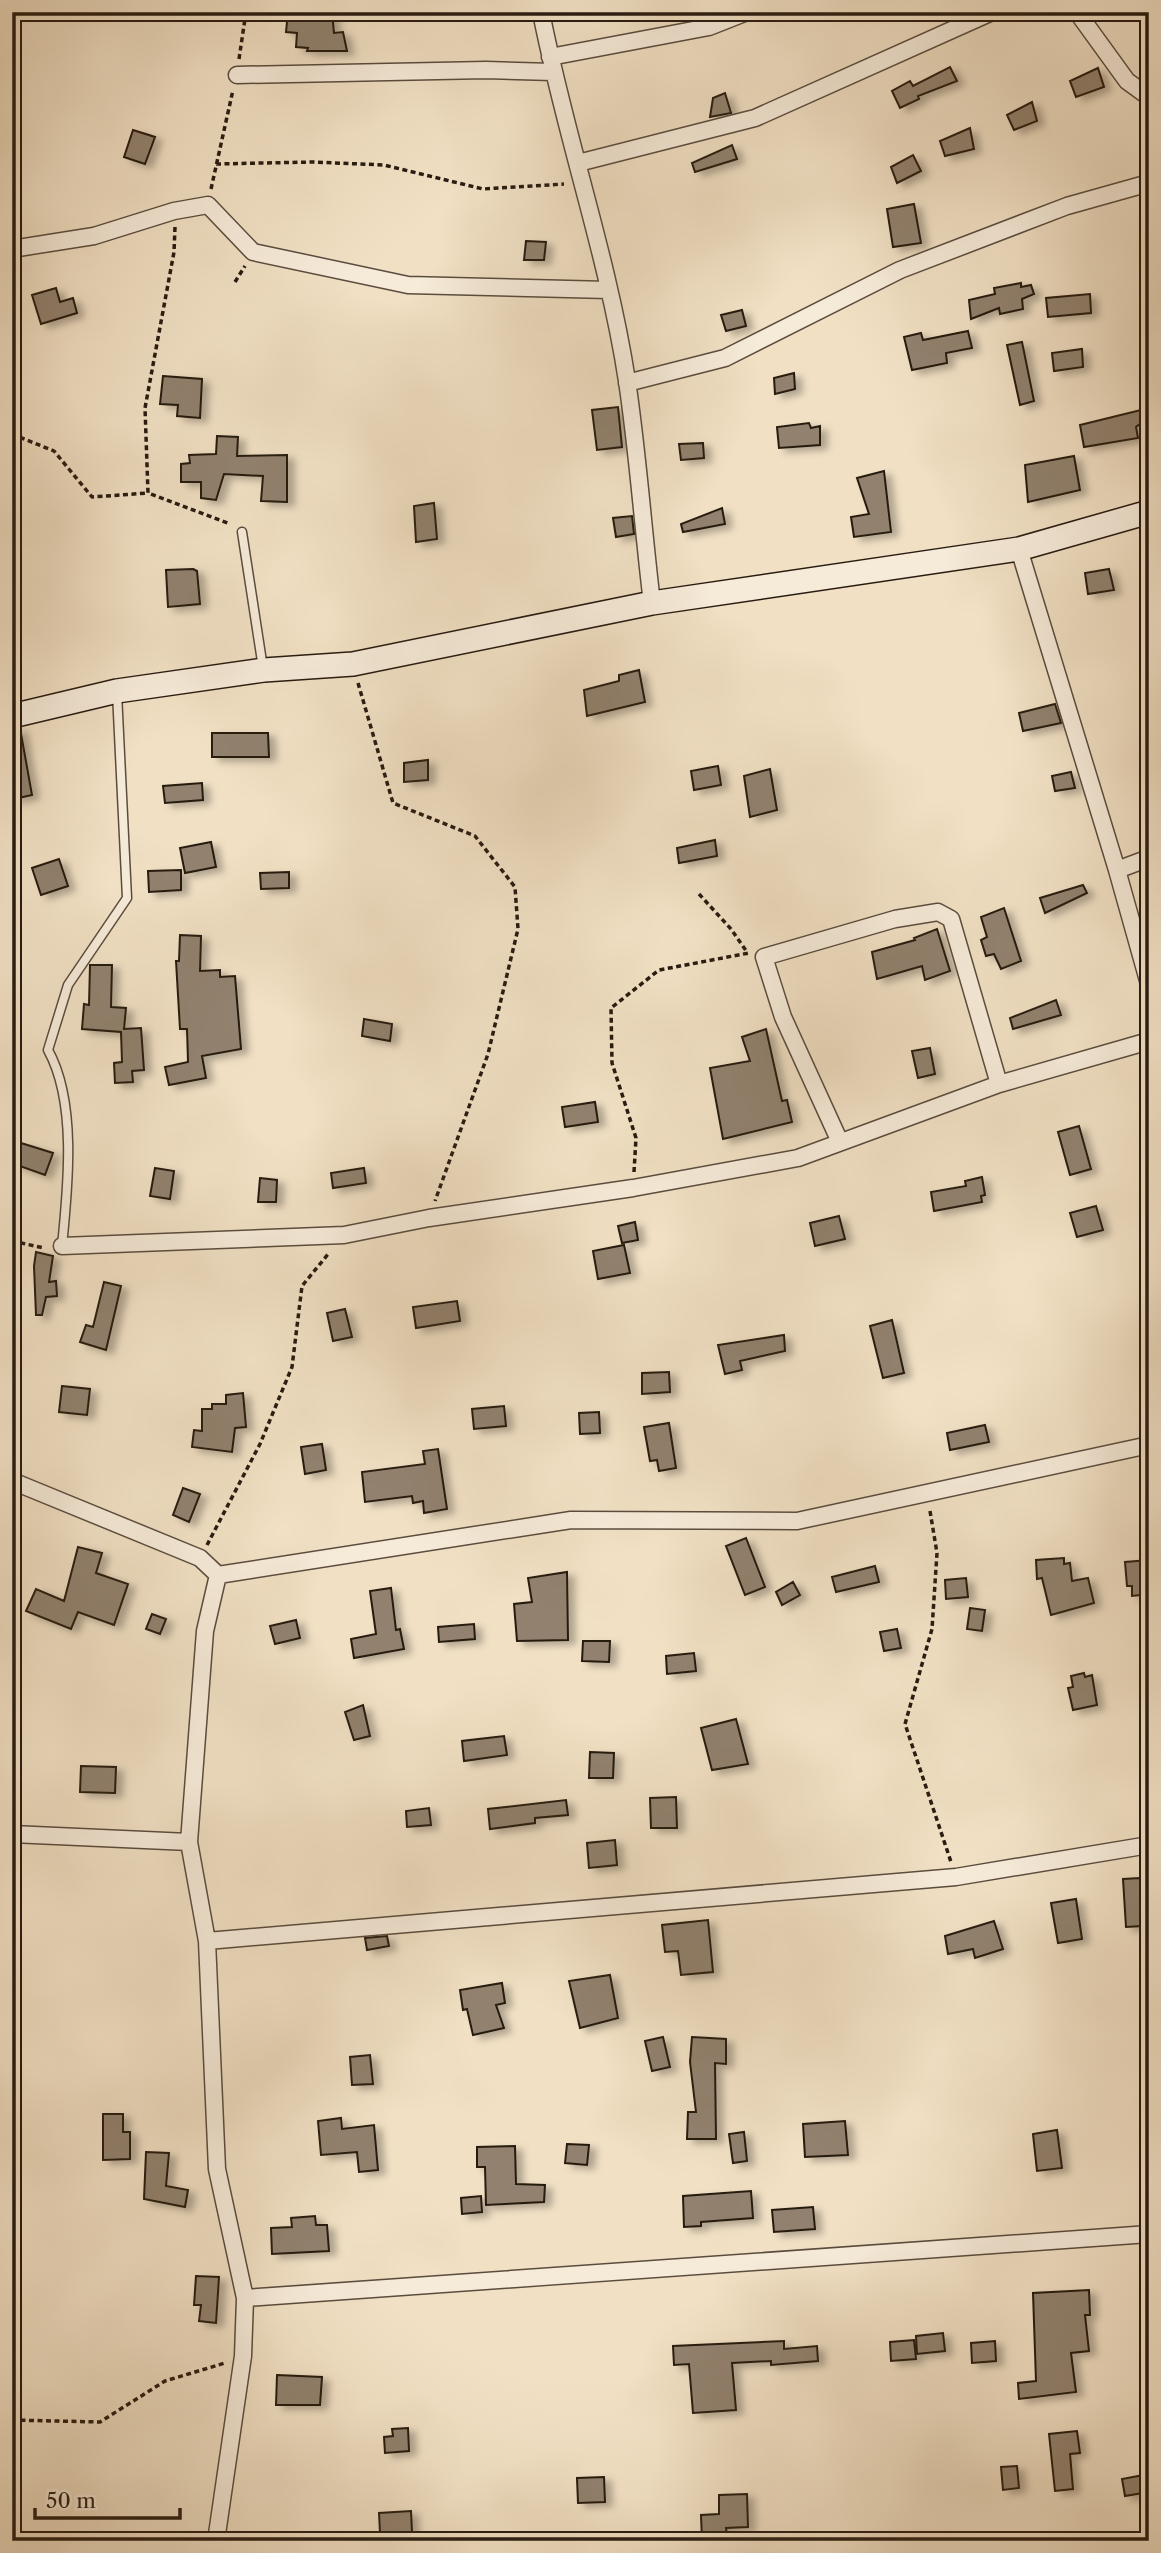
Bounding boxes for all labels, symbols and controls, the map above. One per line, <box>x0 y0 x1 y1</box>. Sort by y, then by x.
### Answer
scale bar <box>35 2476 180 2520</box>
text: 50 m <box>46 2488 96 2513</box>

